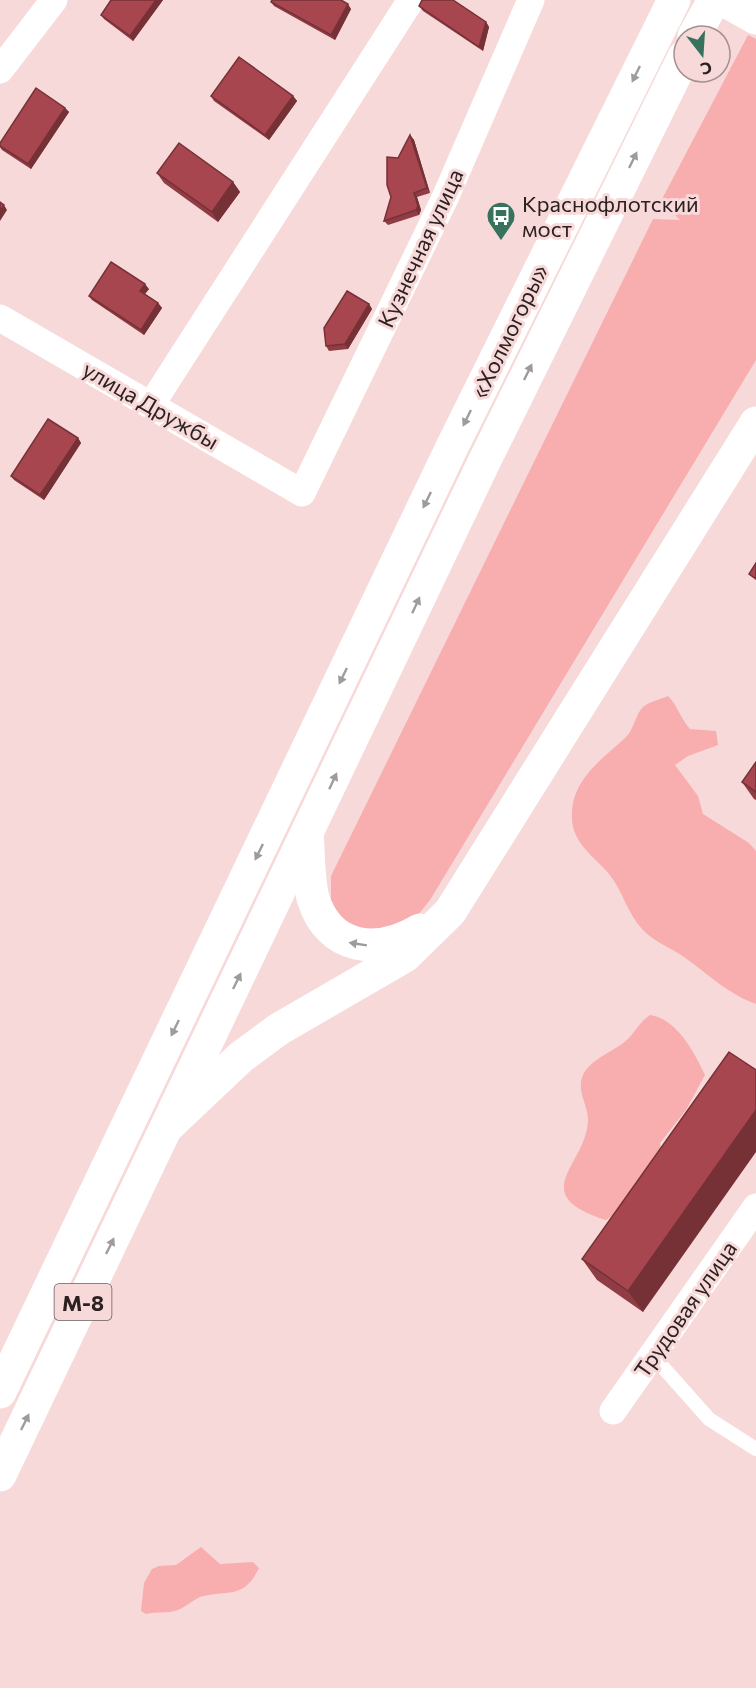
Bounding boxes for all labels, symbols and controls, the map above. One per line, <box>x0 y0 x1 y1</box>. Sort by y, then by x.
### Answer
north arrow <box>672 24 732 84</box>
text: С <box>698 58 715 80</box>
one-way arrow <box>632 65 642 83</box>
one-way arrow <box>628 151 638 168</box>
street label: Кузнечная улица <box>371 164 469 332</box>
place label: Краснофлотский мост <box>522 190 699 242</box>
bus stop icon: Краснофлотский мост <box>485 200 517 242</box>
street label: «Холмогоры» <box>465 260 553 402</box>
street label: улица Дружбы <box>78 355 224 455</box>
one-way arrow <box>523 364 533 381</box>
one-way arrow <box>462 410 471 427</box>
one-way arrow <box>423 492 432 509</box>
one-way arrow <box>411 596 420 613</box>
one-way arrow <box>338 667 348 685</box>
one-way arrow <box>328 773 337 790</box>
one-way arrow <box>254 843 263 860</box>
one-way arrow <box>348 939 367 948</box>
one-way arrow <box>232 972 242 989</box>
one-way arrow <box>170 1019 179 1036</box>
street label: Трудовая улица <box>628 1235 742 1383</box>
one-way arrow <box>105 1238 114 1255</box>
road number: М-8 <box>54 1284 112 1320</box>
one-way arrow <box>21 1414 30 1431</box>

